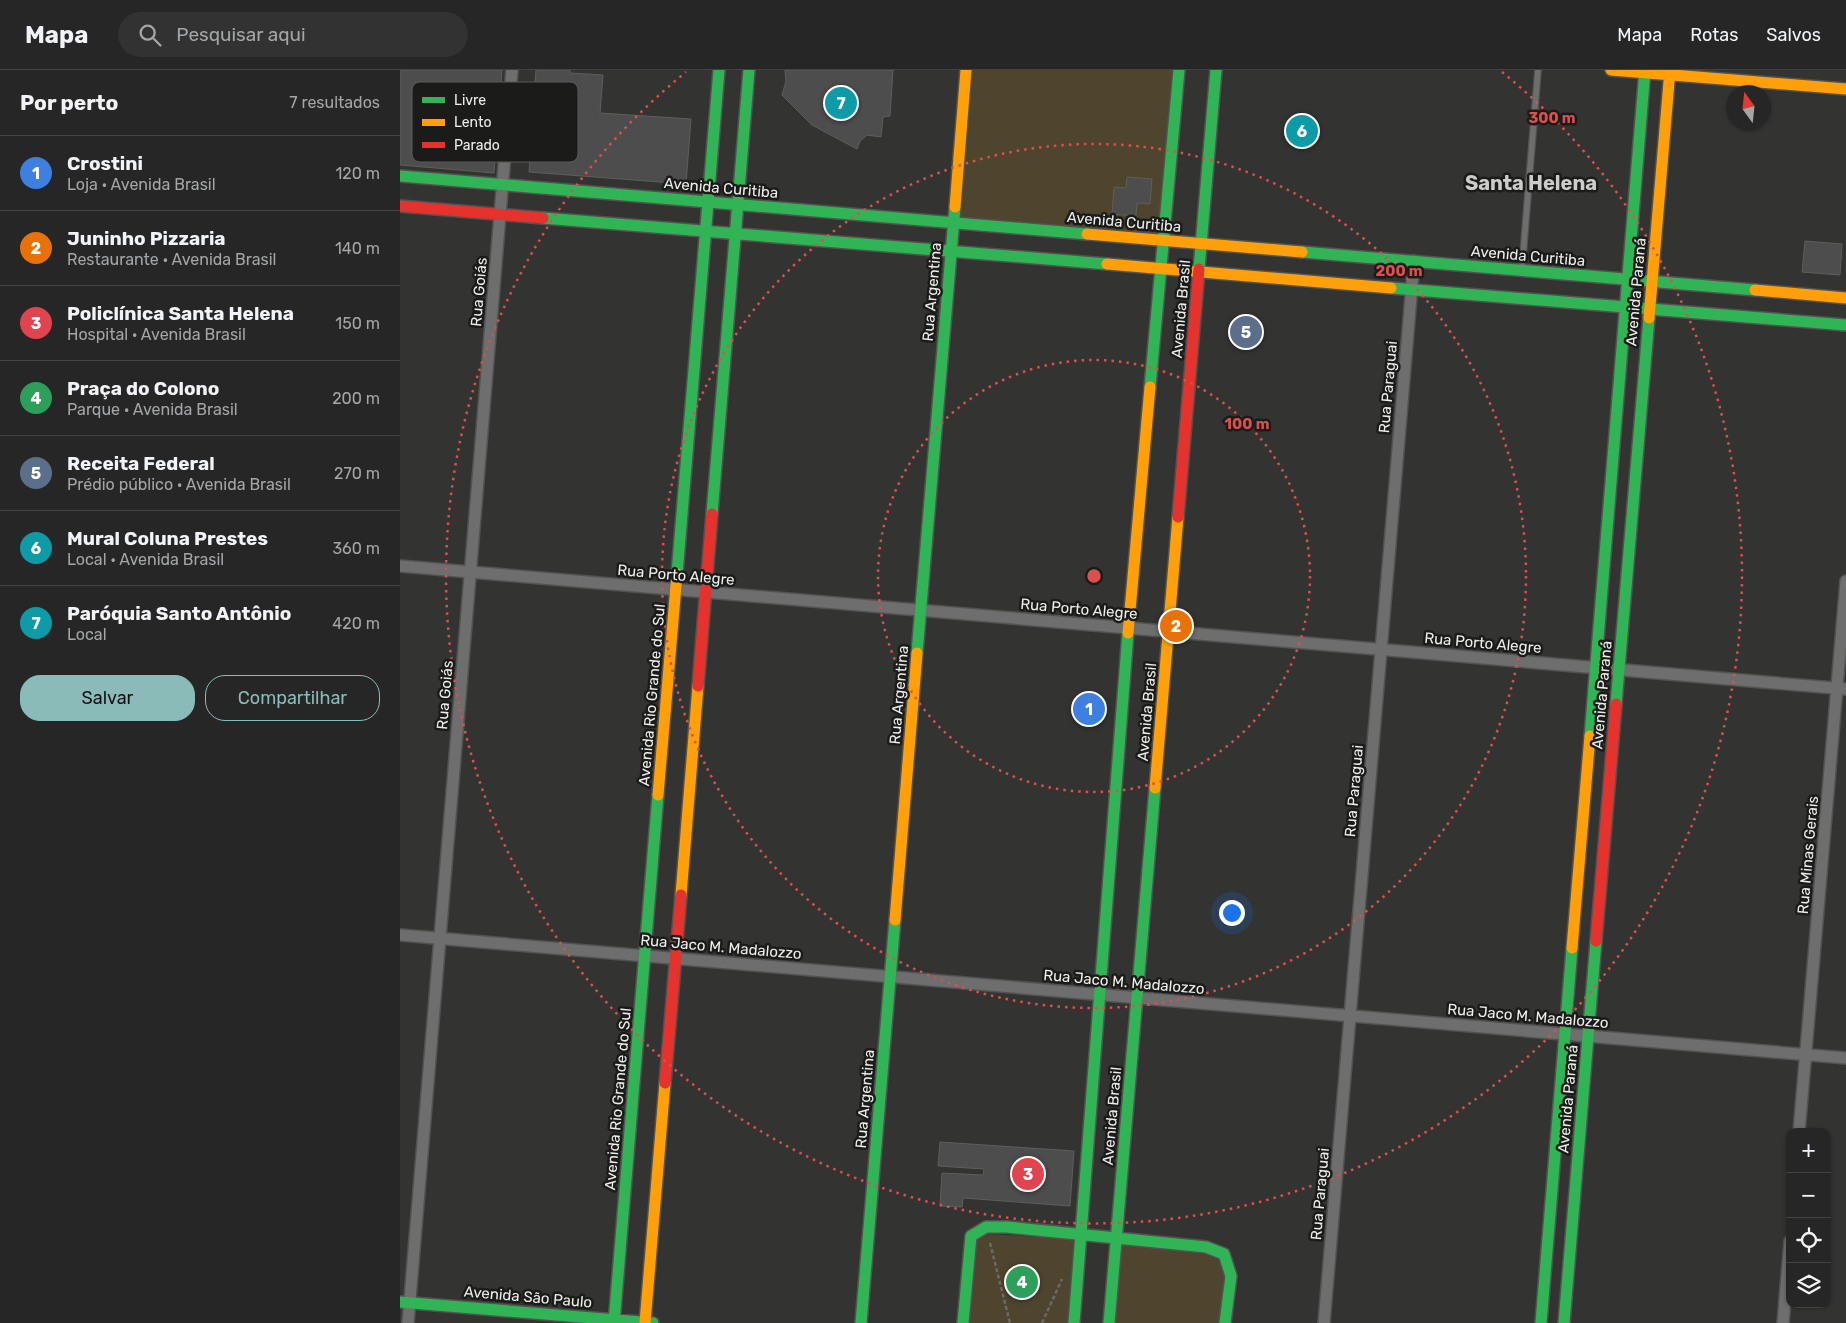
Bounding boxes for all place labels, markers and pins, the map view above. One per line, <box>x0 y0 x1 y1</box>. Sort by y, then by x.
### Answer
pin: 7 <box>825 84 857 122</box>
pin: 6 <box>1286 112 1318 150</box>
pin: 5 <box>1230 313 1262 351</box>
centre of rings <box>1085 567 1103 585</box>
pin: 2 <box>1160 607 1192 645</box>
pin: 1 <box>1073 690 1105 728</box>
pin: 3 <box>1012 1155 1044 1193</box>
pin: 4 <box>1006 1263 1038 1301</box>

